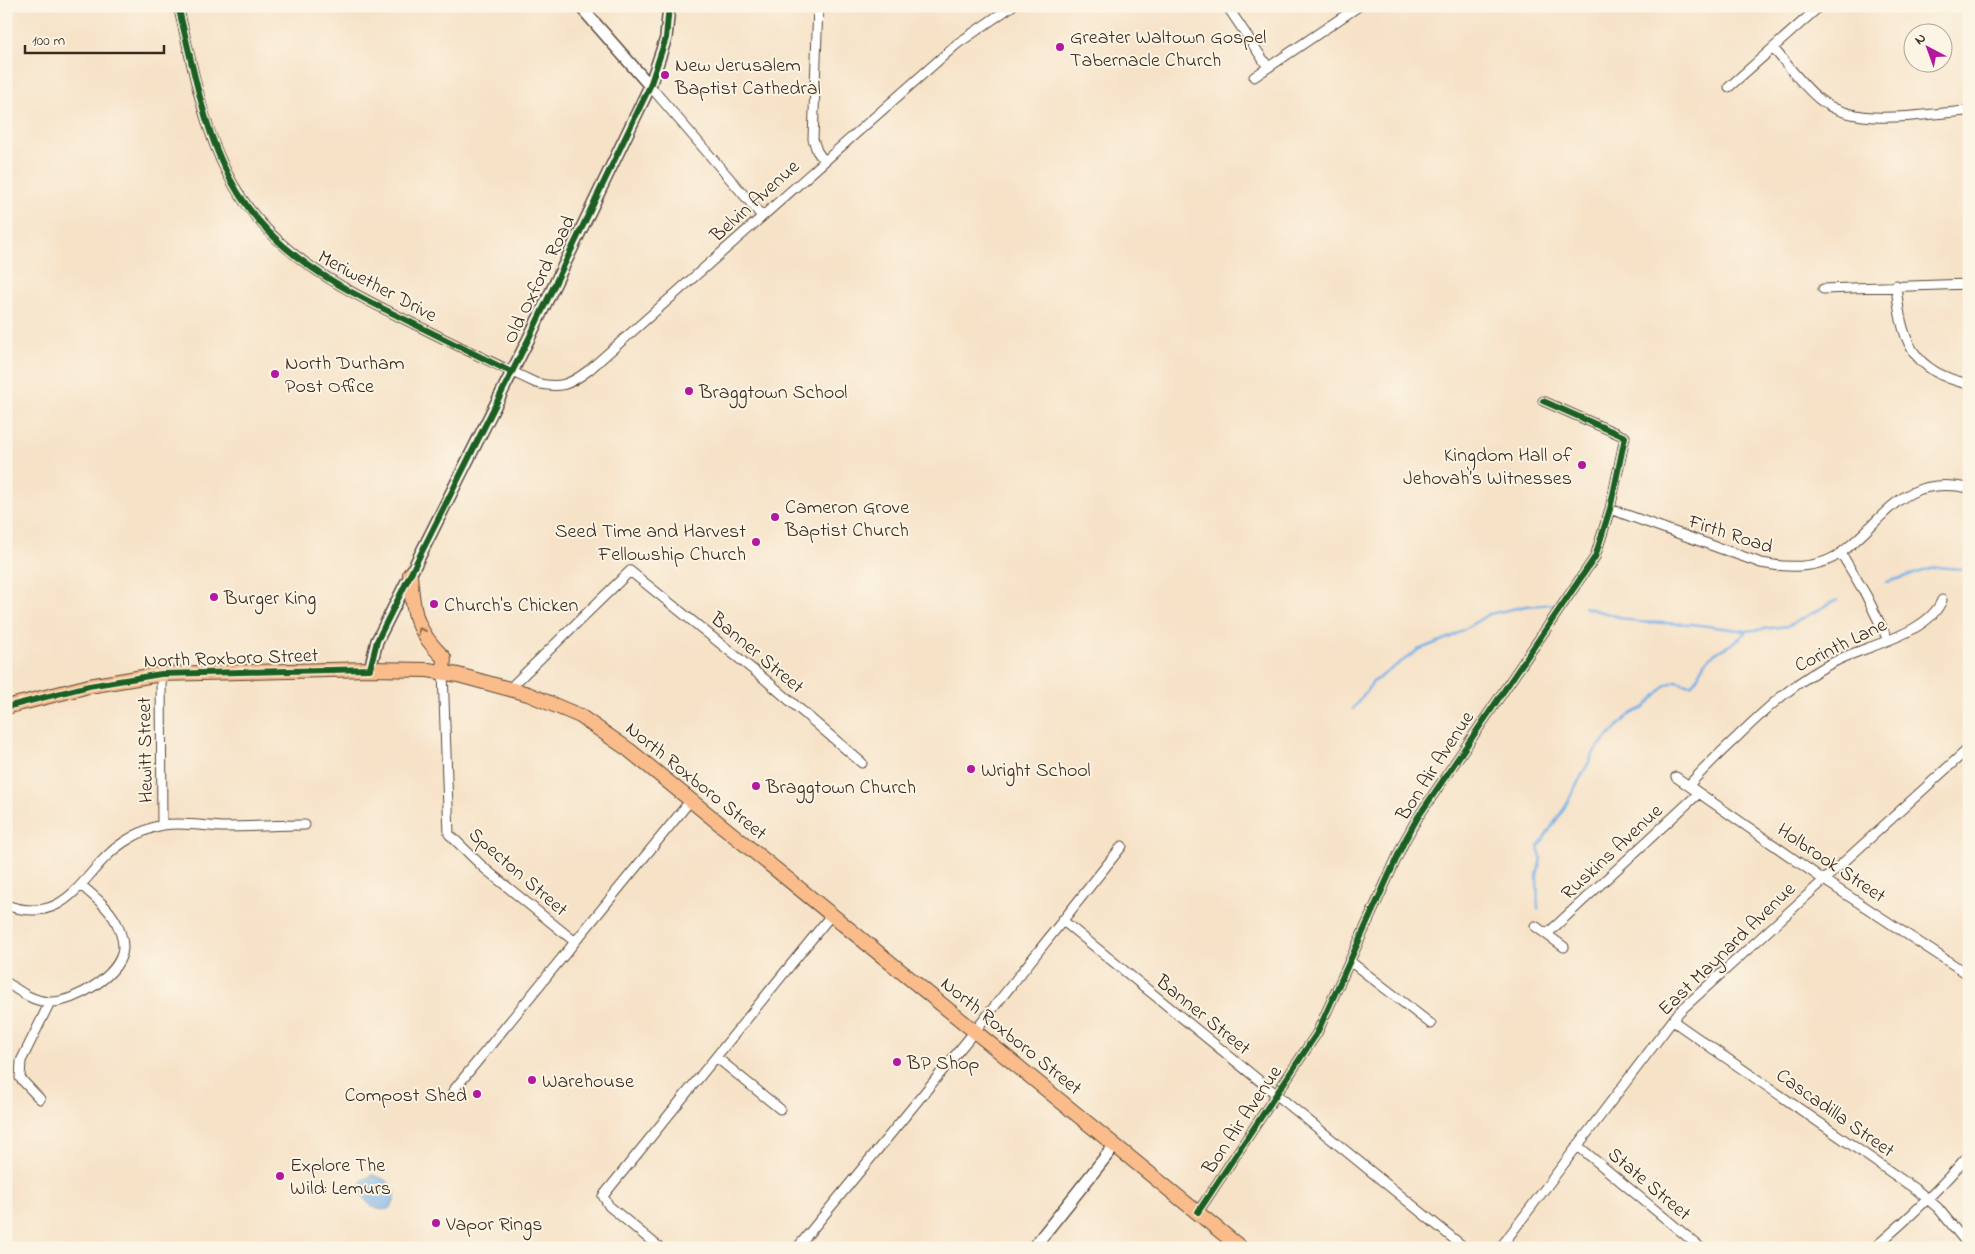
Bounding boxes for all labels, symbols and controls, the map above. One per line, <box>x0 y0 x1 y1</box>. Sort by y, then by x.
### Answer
scale bar <box>25 22 164 54</box>
north arrow <box>1902 22 1952 72</box>
place label: Greater Waltown Gospel Tabernacle Church <box>1070 24 1266 76</box>
text: N <box>1910 28 1931 50</box>
text: 100 m <box>32 30 65 52</box>
marker: Greater Waltown Gospel Tabernacle Church <box>1054 41 1066 53</box>
place label: New Jerusalem Baptist Cathedral <box>674 52 821 104</box>
marker: New Jerusalem Baptist Cathedral <box>659 69 671 81</box>
street label: Belvin Avenue <box>704 154 807 251</box>
street label: Old Oxford Road <box>497 211 584 349</box>
street label: Meriwether Drive <box>312 244 442 331</box>
place label: North Durham Post Office <box>285 350 404 402</box>
marker: North Durham Post Office <box>269 368 281 380</box>
place label: Braggtown School <box>698 379 847 409</box>
marker: Braggtown School <box>683 385 695 397</box>
place label: Kingdom Hall of Jehovah’s Witnesses <box>1403 442 1573 494</box>
marker: Kingdom Hall of Jehovah’s Witnesses <box>1576 459 1588 471</box>
place label: Cameron Grove Baptist Church <box>784 494 909 546</box>
street label: Firth Road <box>1683 508 1776 563</box>
marker: Cameron Grove Baptist Church <box>769 511 781 523</box>
place label: Seed Time and Harvest Fellowship Church <box>555 518 746 570</box>
marker: Seed Time and Harvest Fellowship Church <box>750 536 762 548</box>
place label: Burger King <box>223 585 316 615</box>
marker: Burger King <box>208 591 220 603</box>
place label: Church's Chicken <box>444 592 578 621</box>
marker: Church's Chicken <box>428 598 440 610</box>
street label: Banner Street <box>702 605 810 702</box>
street label: Corinth Lane <box>1790 611 1892 681</box>
one-way arrow <box>418 628 428 637</box>
street label: North Roxboro Street <box>143 642 319 677</box>
street label: Hewitt Street <box>131 696 162 803</box>
street label: Bon Air Avenue <box>1389 706 1482 828</box>
street label: North Roxboro Street <box>618 716 773 848</box>
place label: Wright School <box>981 757 1091 787</box>
marker: Wright School <box>965 763 977 775</box>
place label: Braggtown Church <box>765 774 916 804</box>
marker: Braggtown Church <box>750 780 762 792</box>
street label: Ruskins Avenue <box>1555 798 1670 908</box>
street label: Holbrook Street <box>1770 817 1891 911</box>
street label: Specton Street <box>461 821 574 925</box>
street label: East Maynard Avenue <box>1652 876 1803 1023</box>
street label: Banner Street <box>1148 968 1256 1063</box>
street label: North Roxboro Street <box>933 971 1088 1103</box>
place label: BP Shop <box>906 1050 980 1079</box>
marker: BP Shop <box>891 1056 903 1068</box>
street label: Bon Air Avenue <box>1195 1060 1290 1181</box>
street label: Cascadilla Street <box>1769 1062 1900 1166</box>
place label: Warehouse <box>542 1068 634 1097</box>
marker: Warehouse <box>526 1074 538 1086</box>
place label: Compost Shed <box>344 1082 467 1111</box>
marker: Compost Shed <box>471 1088 483 1100</box>
street label: State Street <box>1600 1141 1697 1229</box>
place label: Explore The Wild: Lemurs <box>290 1152 391 1204</box>
marker: Explore The Wild: Lemurs <box>274 1170 286 1182</box>
place label: Vapor Rings <box>445 1211 542 1241</box>
marker: Vapor Rings <box>430 1217 442 1229</box>

